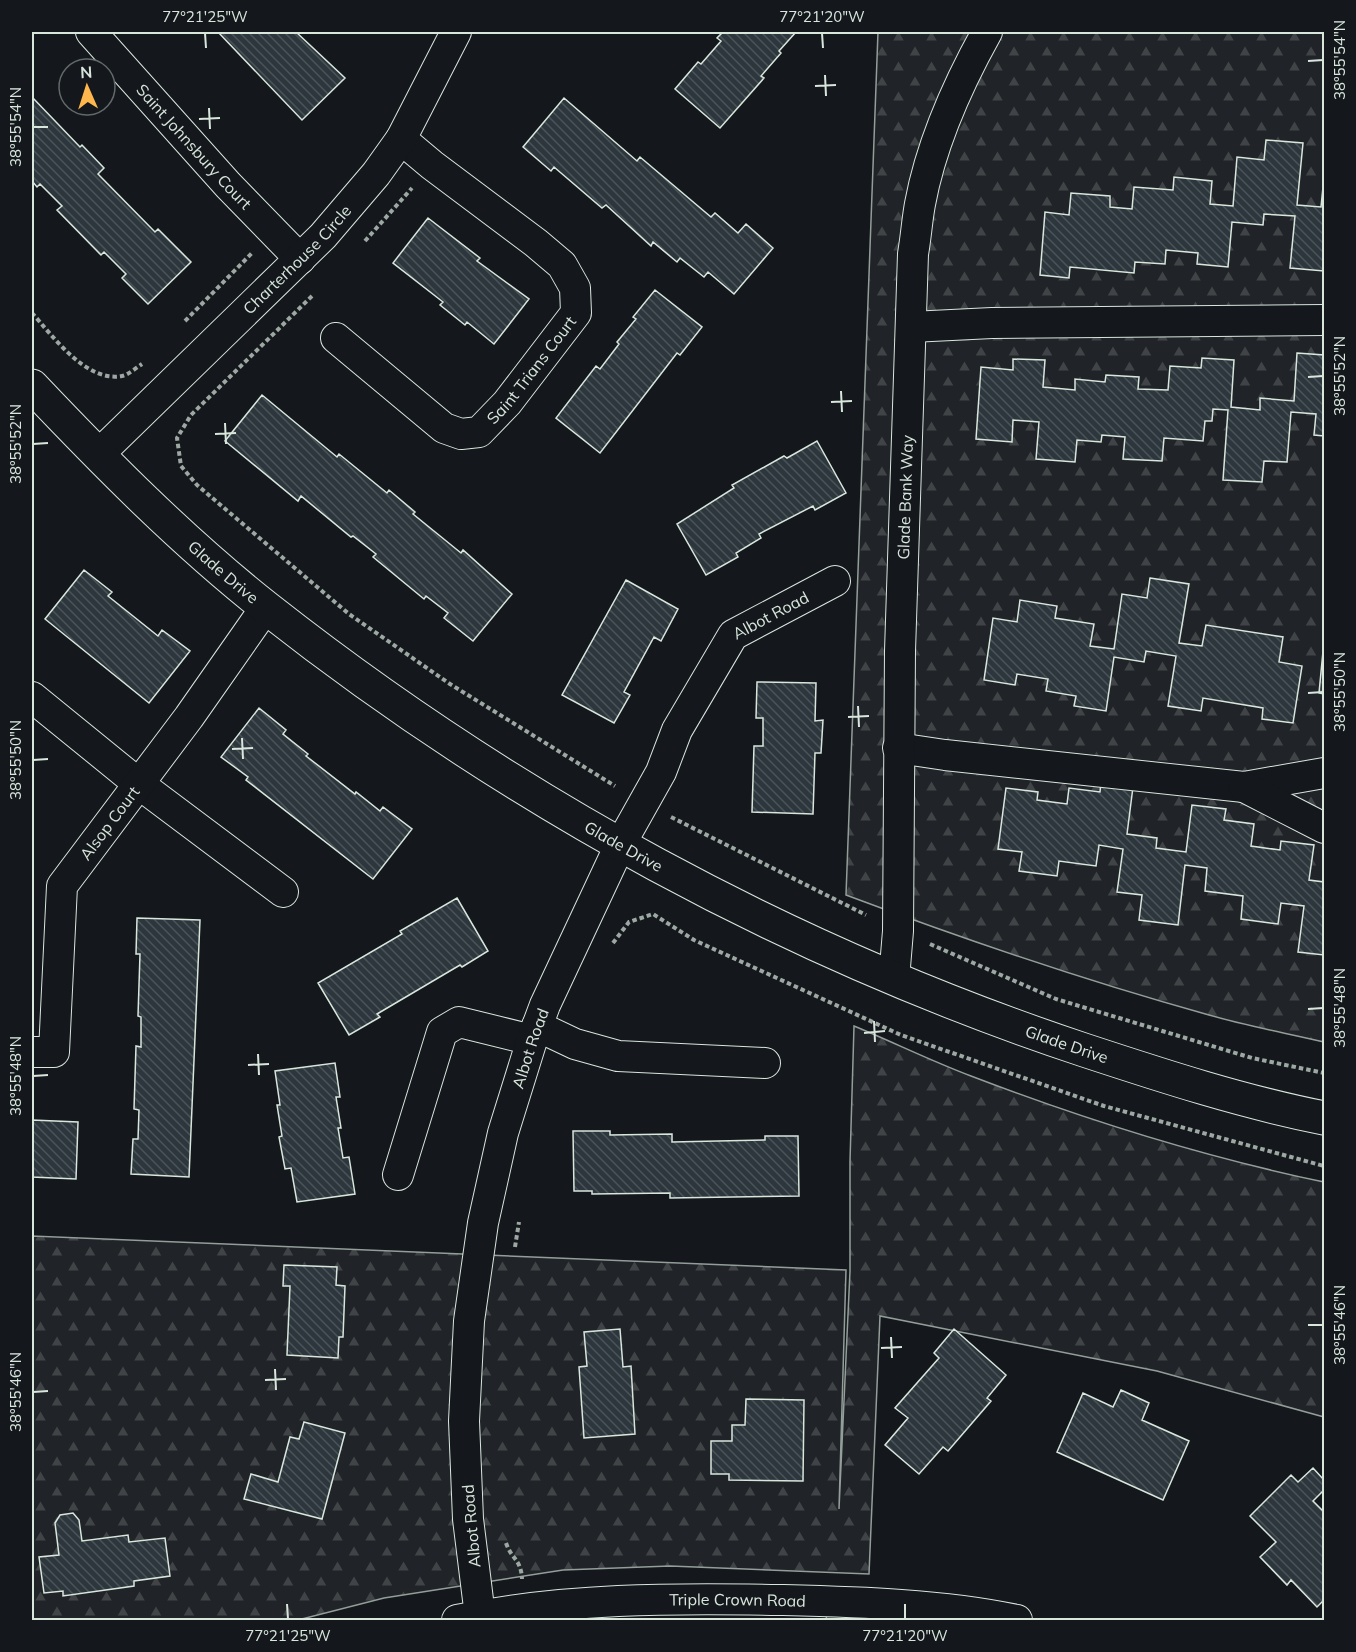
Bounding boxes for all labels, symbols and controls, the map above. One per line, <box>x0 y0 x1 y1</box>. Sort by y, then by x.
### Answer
text: 77°21'25"W <box>162 7 248 26</box>
text: 77°21'20"W <box>779 7 865 26</box>
text: 38°55'54"N <box>1330 20 1349 100</box>
north arrow <box>57 57 117 117</box>
text: N <box>80 62 93 82</box>
street label: Saint Johnsbury Court <box>132 80 256 214</box>
text: 38°55'54"N <box>6 87 25 167</box>
street label: Charterhouse Circle <box>239 201 355 318</box>
street label: Saint Trians Court <box>482 312 580 428</box>
text: 38°55'52"N <box>1330 336 1349 416</box>
text: 38°55'52"N <box>6 404 25 484</box>
street label: Glade Bank Way <box>893 434 917 560</box>
street label: Glade Drive <box>184 536 263 608</box>
street label: Albot Road <box>729 587 812 643</box>
text: 38°55'50"N <box>1330 652 1349 732</box>
text: 38°55'50"N <box>6 720 25 800</box>
street label: Alsop Court <box>75 782 144 864</box>
street label: Glade Drive <box>581 816 666 876</box>
text: 38°55'48"N <box>1330 968 1349 1048</box>
street label: Albot Road <box>508 1005 553 1091</box>
street label: Glade Drive <box>1023 1021 1111 1067</box>
text: 38°55'48"N <box>6 1036 25 1116</box>
text: 38°55'46"N <box>1330 1285 1349 1365</box>
text: 38°55'46"N <box>6 1352 25 1432</box>
street label: Albot Road <box>457 1484 485 1568</box>
street label: Triple Crown Road <box>669 1589 806 1611</box>
text: 77°21'25"W <box>245 1626 331 1645</box>
text: 77°21'20"W <box>862 1626 948 1645</box>

